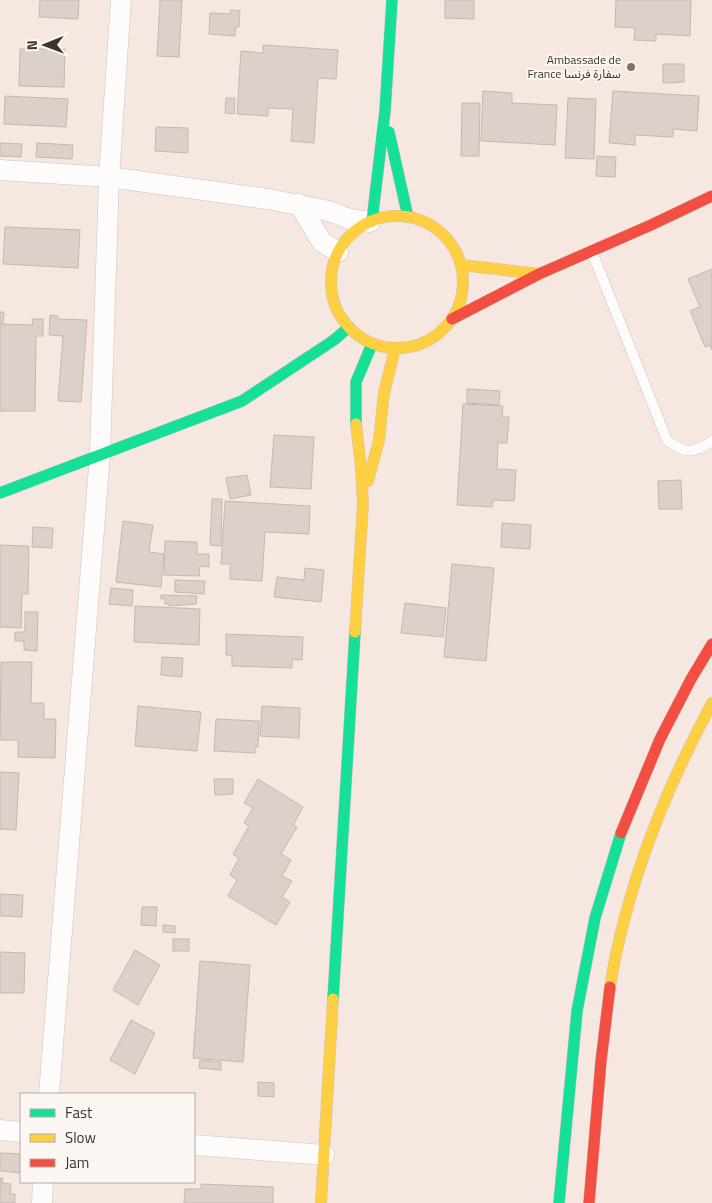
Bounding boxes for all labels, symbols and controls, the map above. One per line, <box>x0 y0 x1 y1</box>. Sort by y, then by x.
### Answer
north arrow <box>20 20 70 70</box>
text: N <box>21 40 42 50</box>
place label: Ambassade de France سفارة فرنسا <box>528 50 621 83</box>
marker: Ambassade de France سفارة فرنسا <box>625 61 637 73</box>
legend <box>20 1093 195 1183</box>
text: Fast <box>65 1101 93 1124</box>
text: Slow <box>65 1126 96 1149</box>
text: Jam <box>65 1151 89 1174</box>

